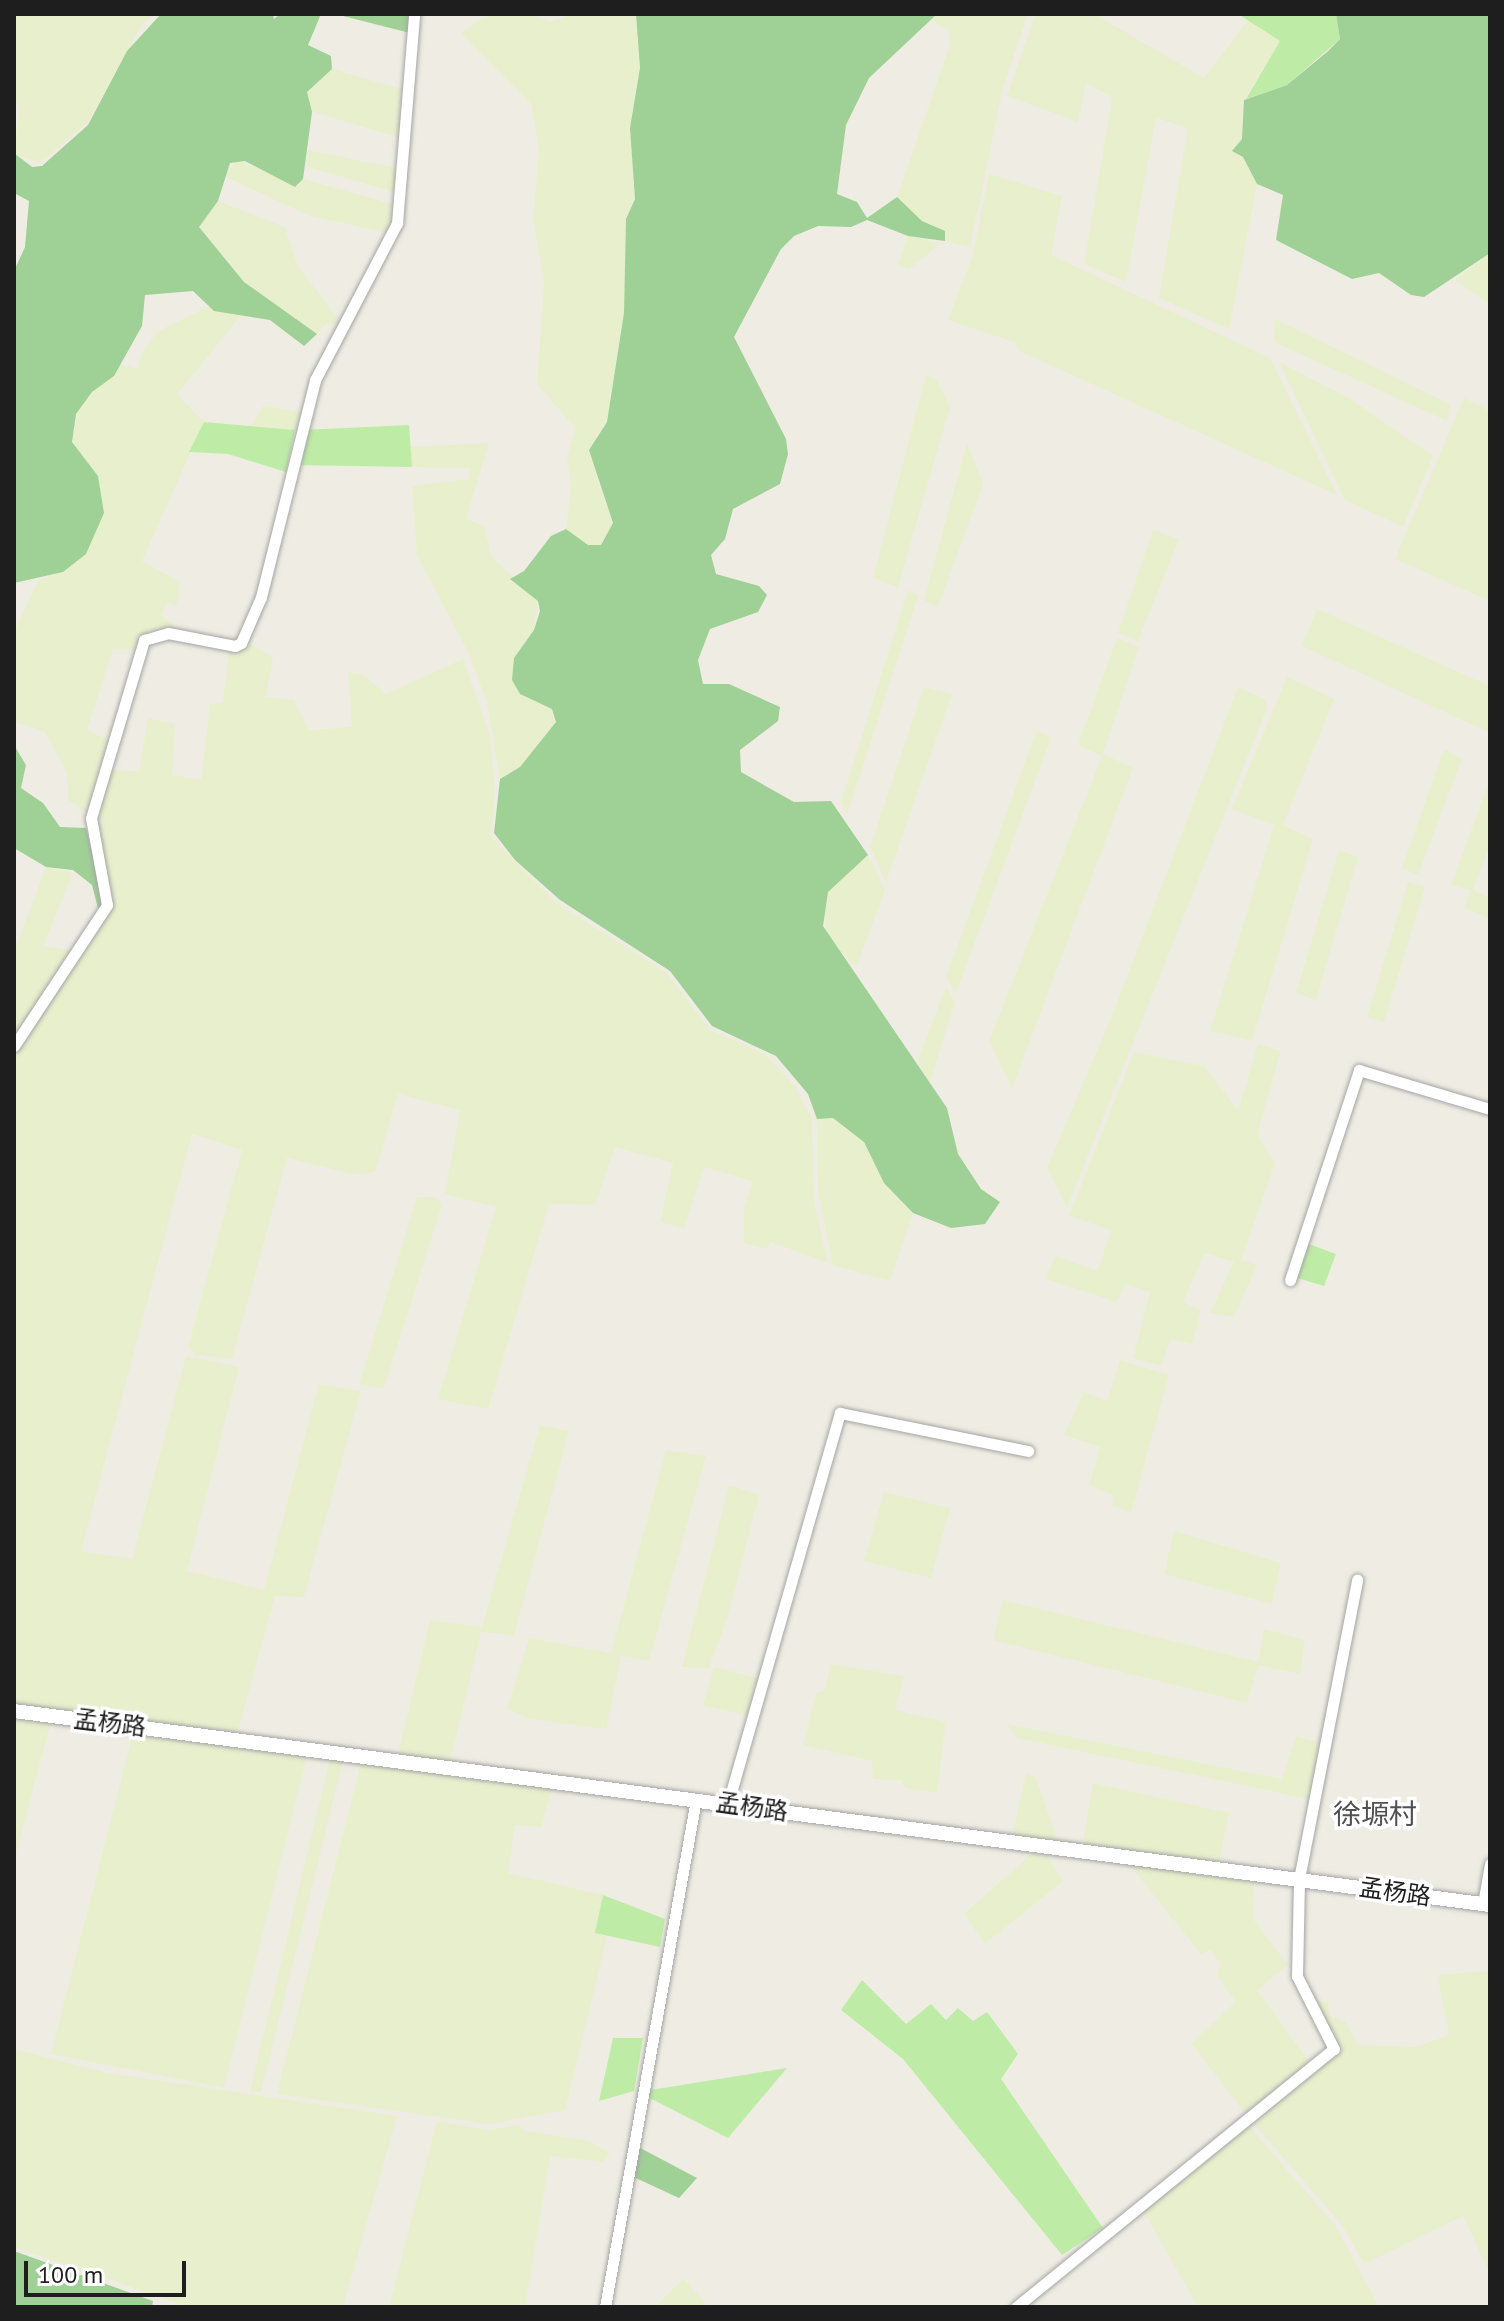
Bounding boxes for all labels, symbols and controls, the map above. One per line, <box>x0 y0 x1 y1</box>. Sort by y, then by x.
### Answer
street label: 孟杨路 <box>73 1704 147 1742</box>
street label: 孟杨路 <box>714 1788 790 1826</box>
district label: 徐塬村 <box>1333 1797 1417 1831</box>
street label: 孟杨路 <box>1357 1873 1433 1911</box>
scale bar <box>28 2245 190 2295</box>
text: 100 m <box>38 2259 103 2290</box>

